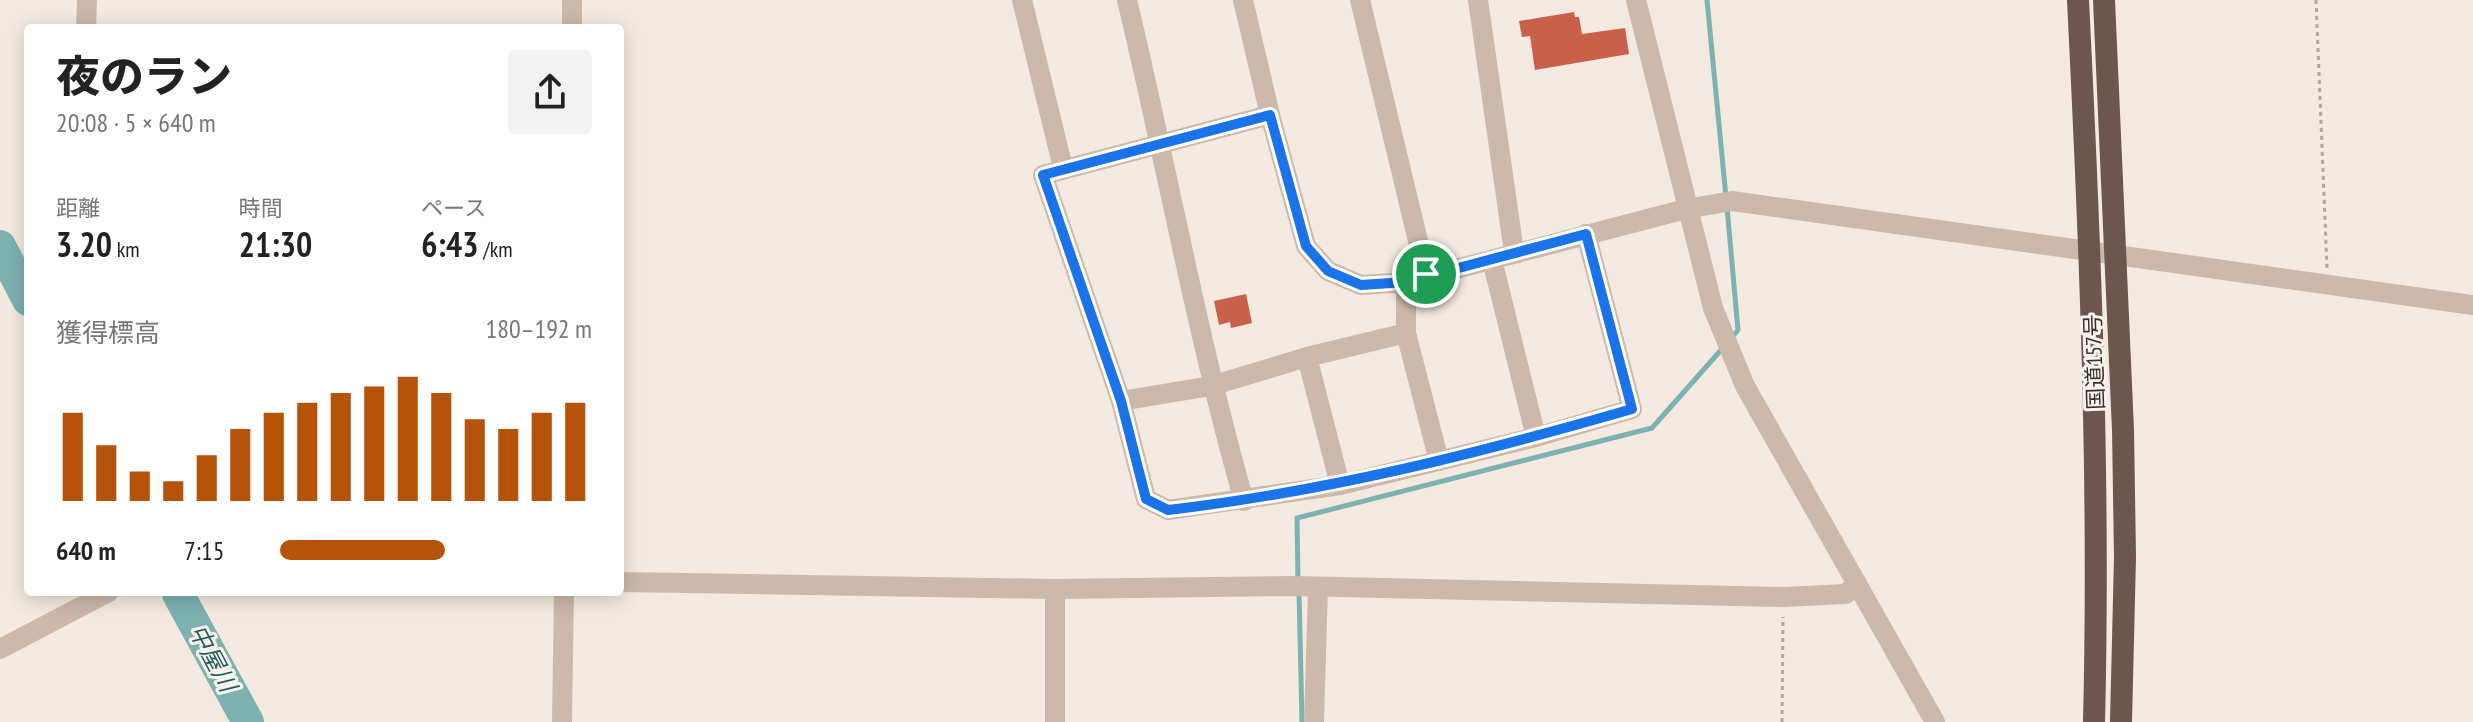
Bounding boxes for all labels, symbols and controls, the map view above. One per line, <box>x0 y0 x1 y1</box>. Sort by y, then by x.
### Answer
text: 夜のラン <box>56 47 232 104</box>
button: share <box>508 50 592 134</box>
text: 20:08 · 5 × 640 m <box>56 106 216 139</box>
text: 距離 <box>56 194 100 222</box>
text: 時間 <box>239 194 283 222</box>
text: ペース <box>421 194 486 222</box>
text: 3.20 <box>56 222 112 266</box>
text: 21:30 <box>239 222 312 266</box>
text: 6:43 <box>421 222 479 266</box>
text: km <box>112 235 140 263</box>
text: /km <box>479 235 513 263</box>
pin <box>1392 240 1460 308</box>
icon: arrive <box>1404 252 1448 296</box>
text: 180–192 m <box>486 312 592 345</box>
street label: 国道157号 <box>2078 314 2110 410</box>
text: 獲得標高 <box>56 316 160 349</box>
text: 640 m <box>56 534 116 567</box>
text: 7:15 <box>184 534 224 567</box>
water label: 中屋川 <box>182 619 245 700</box>

